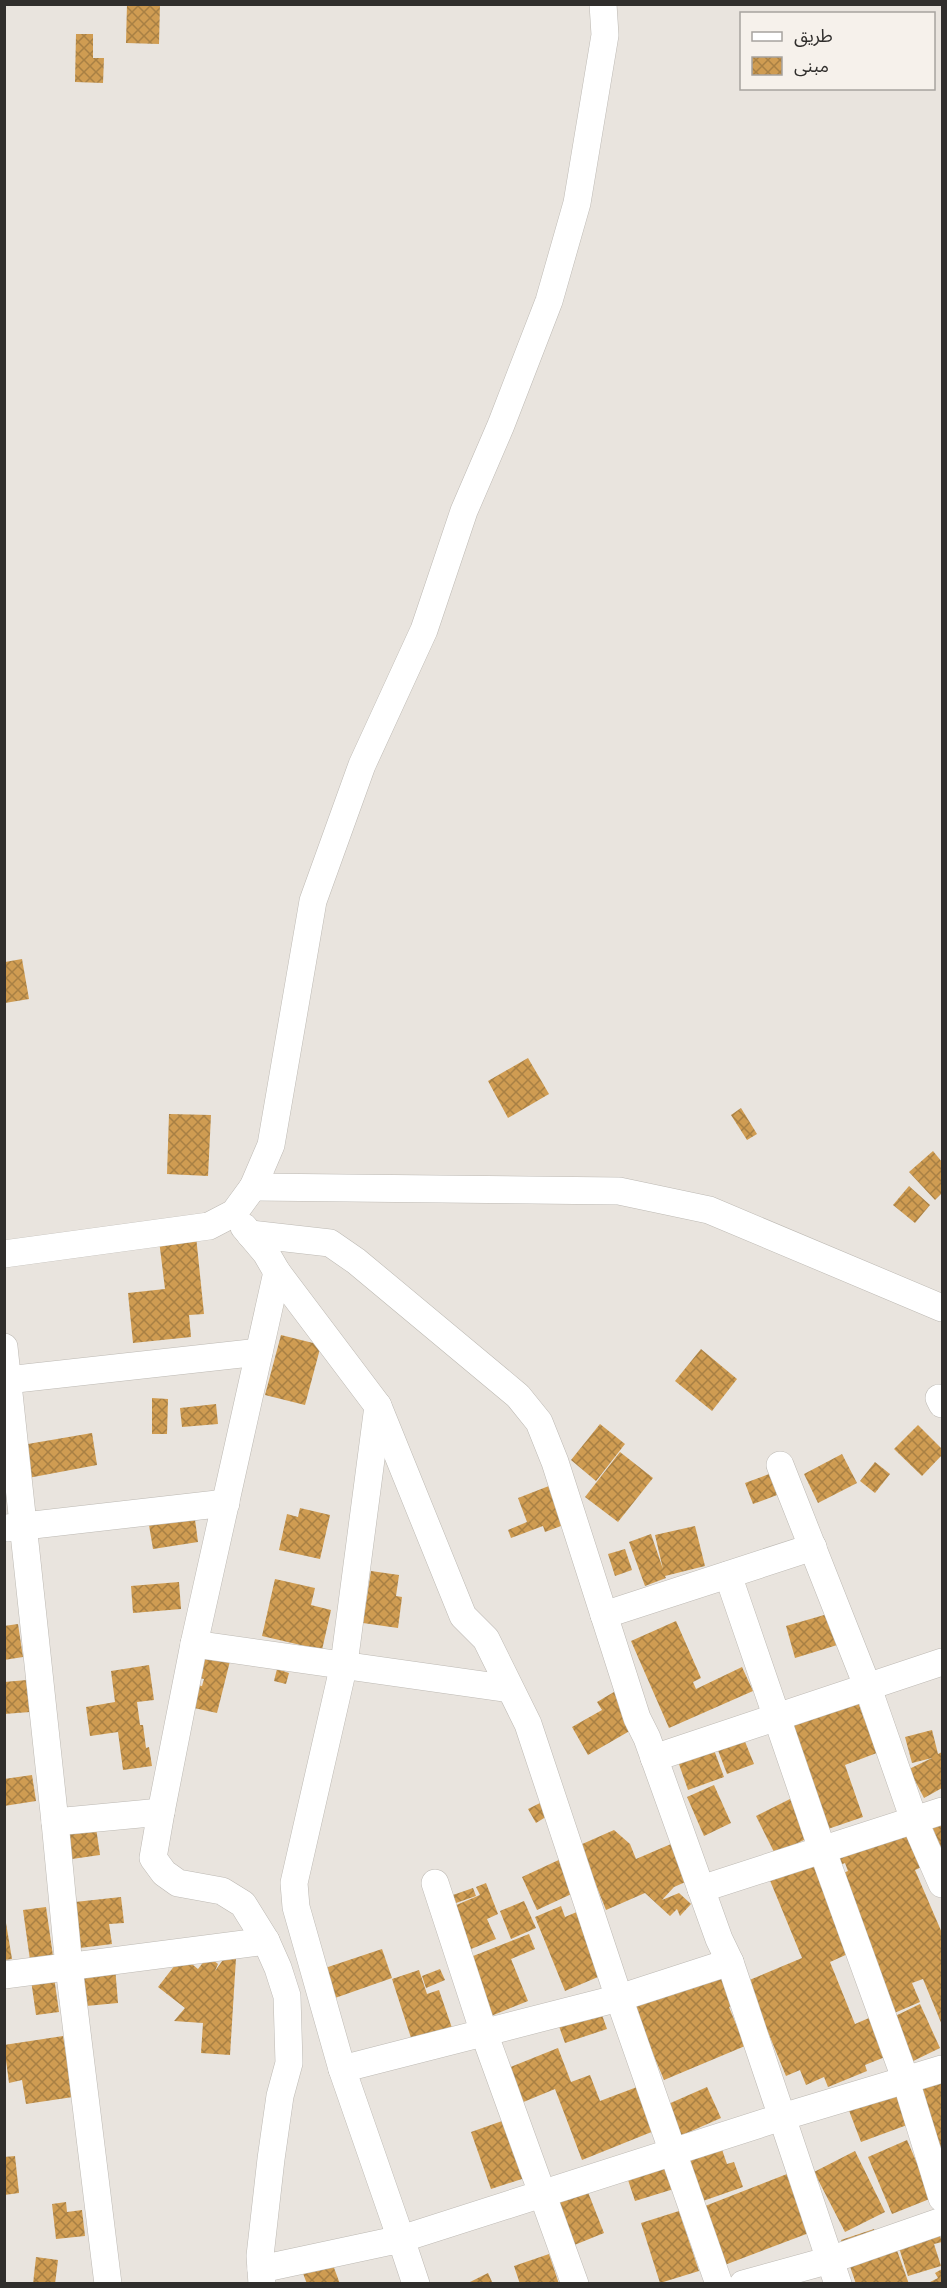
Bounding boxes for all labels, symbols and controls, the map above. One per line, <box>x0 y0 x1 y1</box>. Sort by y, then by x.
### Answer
legend <box>740 12 935 90</box>
text: طريق <box>794 25 833 47</box>
text: مبنى <box>794 55 829 77</box>

